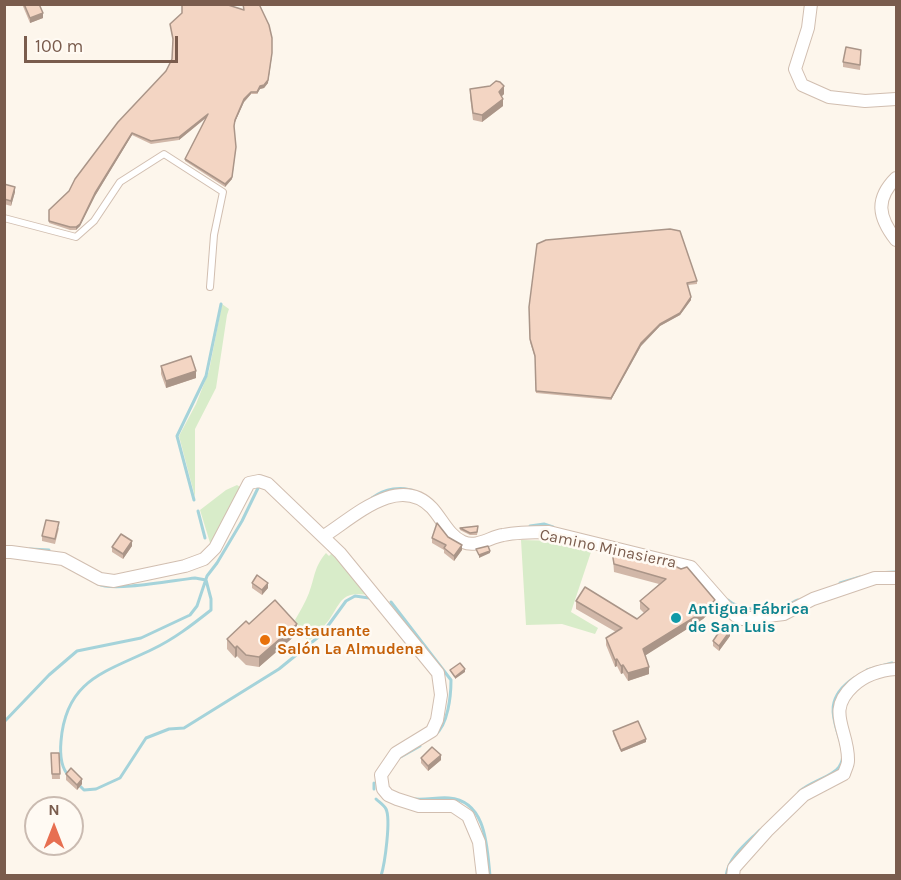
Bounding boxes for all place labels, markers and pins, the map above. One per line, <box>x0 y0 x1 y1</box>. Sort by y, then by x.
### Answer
place label: Antigua Fábrica de San Luis <box>688 599 809 637</box>
marker: Antigua Fábrica de San Luis <box>669 611 683 625</box>
place label: Restaurante Salón La Almudena <box>277 621 424 659</box>
marker: Restaurante Salón La Almudena <box>258 633 272 647</box>

